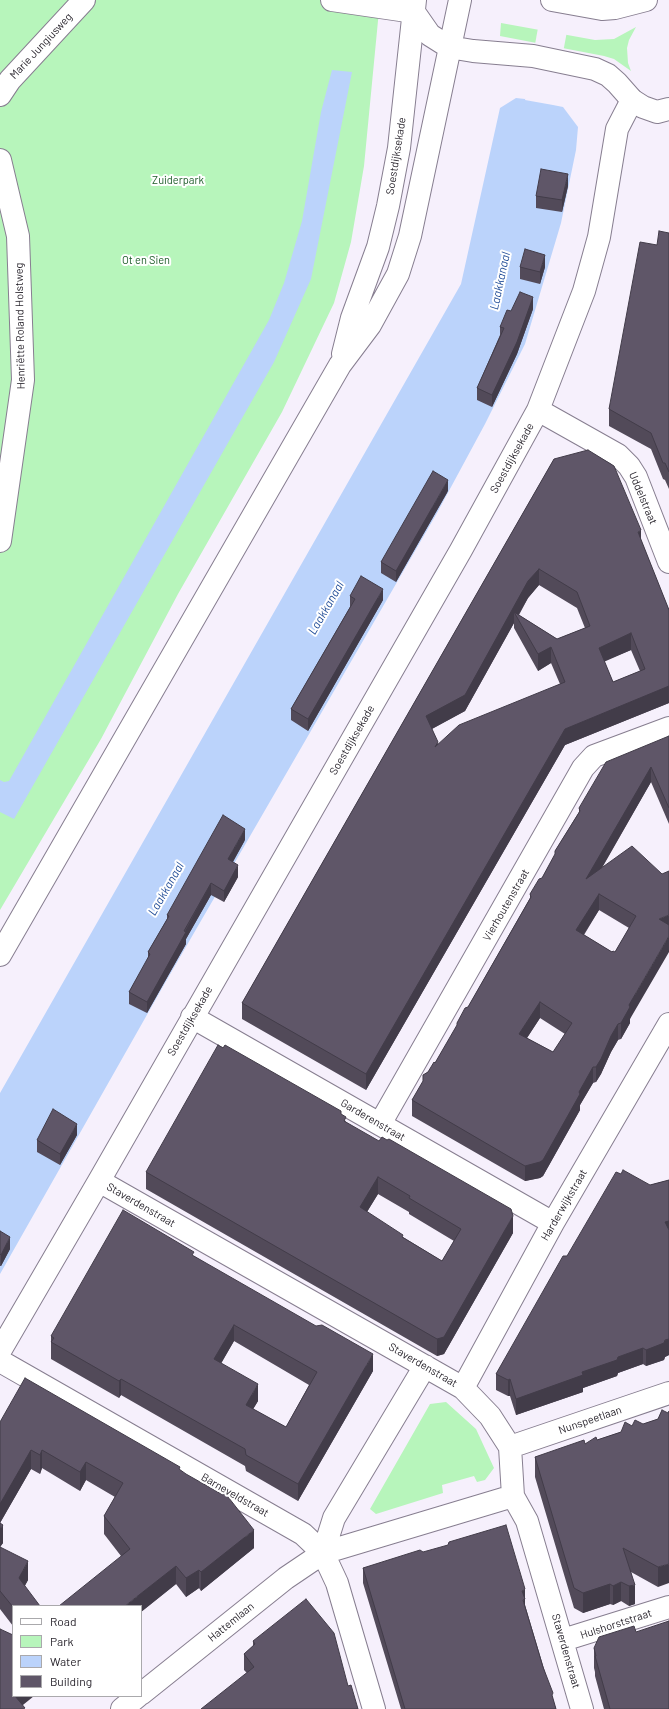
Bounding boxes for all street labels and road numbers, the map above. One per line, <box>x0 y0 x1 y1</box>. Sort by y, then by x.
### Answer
street label: Marie Jungiusweg <box>7 10 75 82</box>
street label: Soestdijksekade <box>383 116 409 196</box>
street label: Henriëtte Roland Holstweg <box>12 262 28 390</box>
street label: Soestdijksekade <box>487 421 537 495</box>
street label: Uddelstraat <box>626 470 660 526</box>
street label: Soestdijksekade <box>327 703 377 777</box>
street label: Vierhoutenstraat <box>480 867 532 943</box>
street label: Soestdijksekade <box>165 984 215 1058</box>
street label: Garderenstraat <box>338 1096 408 1144</box>
street label: Harderwijkstraat <box>538 1167 590 1243</box>
street label: Staverdenstraat <box>104 1180 178 1230</box>
street label: Staverdenstraat <box>386 1340 460 1390</box>
street label: Nunspeetlaan <box>557 1403 623 1437</box>
street label: Barneveldstraat <box>199 1470 271 1520</box>
street label: Hattemlaan <box>205 1599 257 1645</box>
street label: Hulshorststraat <box>579 1606 653 1642</box>
street label: Staverdenstraat <box>549 1612 583 1690</box>

